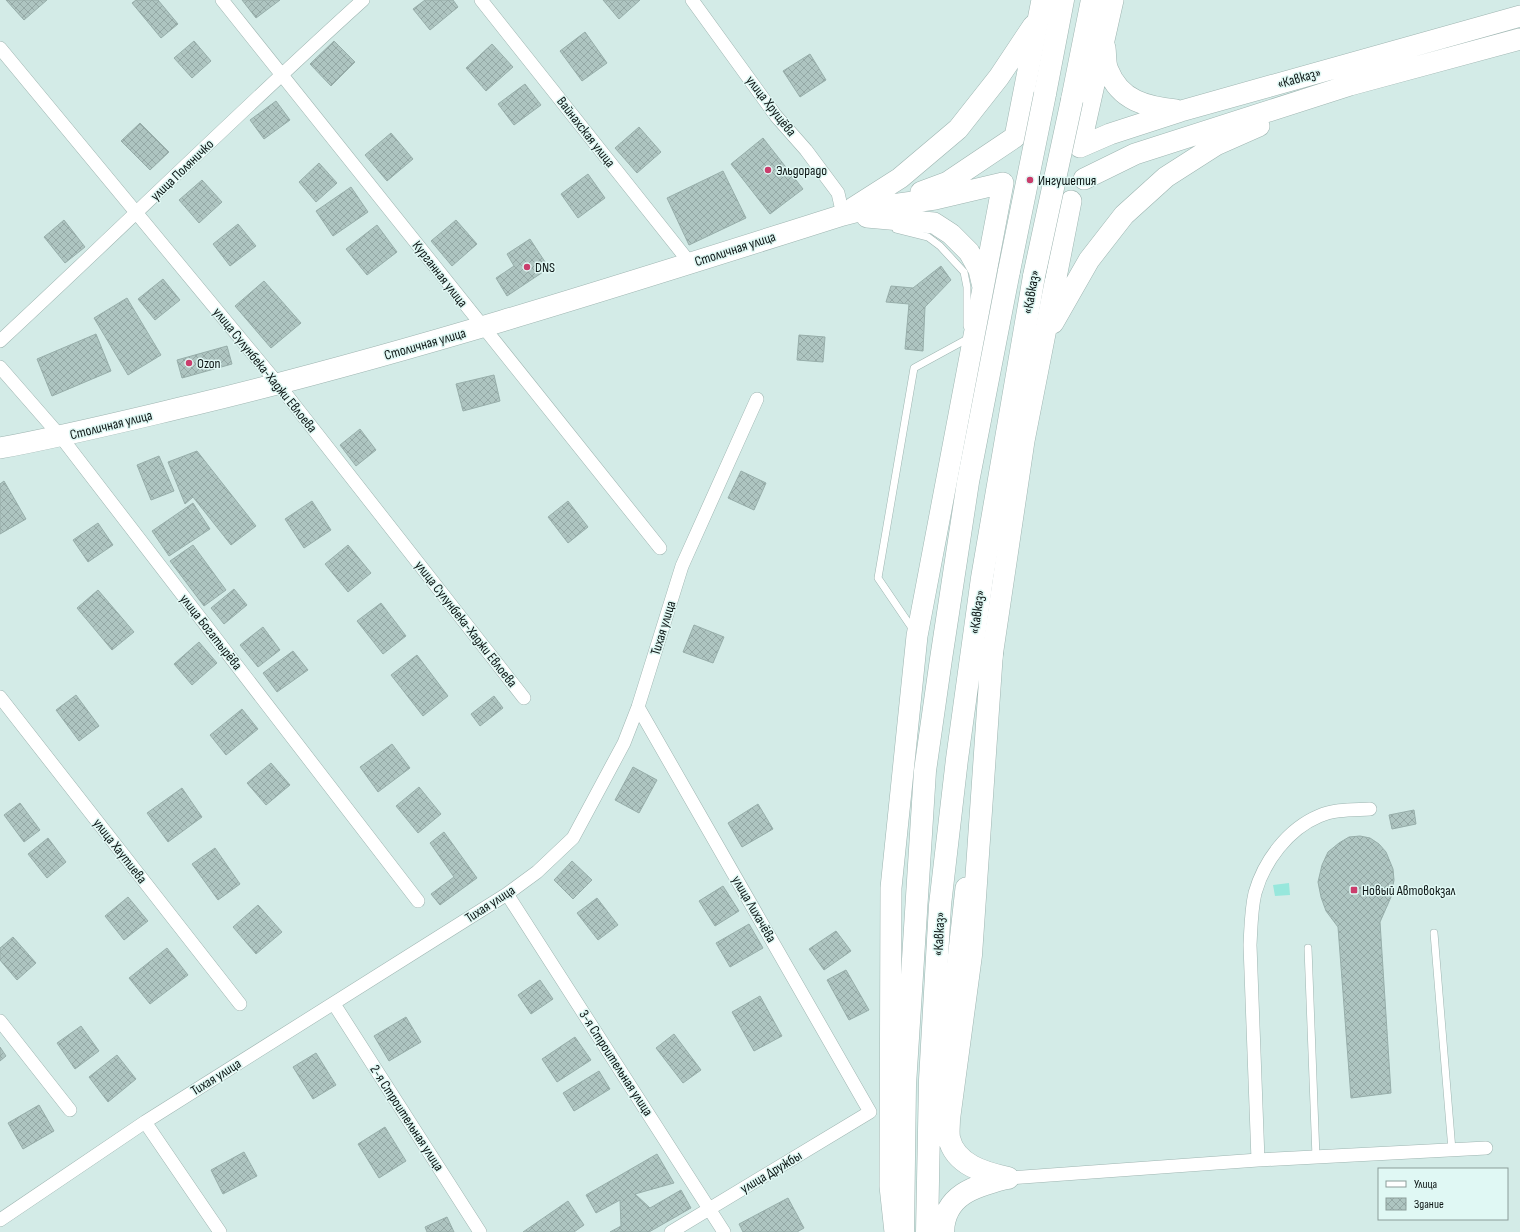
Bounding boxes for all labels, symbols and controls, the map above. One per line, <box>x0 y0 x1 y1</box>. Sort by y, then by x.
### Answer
street label: «Кавказ» <box>1275 64 1323 92</box>
street label: улица Хрущёва <box>742 72 800 140</box>
street label: Вайнахская улица <box>553 93 619 171</box>
street label: улица Поляничко <box>147 136 217 204</box>
place label: Эльдорадо <box>776 162 827 179</box>
marker: Эльдорадо <box>763 165 773 175</box>
place label: Ингушетия <box>1038 172 1096 189</box>
marker: Ингушетия <box>1025 175 1035 185</box>
street label: Столичная улица <box>692 228 778 270</box>
street label: Курганная улица <box>409 237 471 311</box>
place label: DNS <box>535 259 555 276</box>
marker: DNS <box>522 262 532 272</box>
street label: «Кавказ» <box>1019 269 1043 315</box>
street label: улица Сулунбека-Хаджи Евлоева <box>209 304 321 436</box>
street label: Столичная улица <box>382 324 468 364</box>
place label: Ozon <box>197 355 221 372</box>
marker: Ozon <box>184 358 194 368</box>
street label: Столичная улица <box>68 407 154 443</box>
street label: улица Сулунбека-Хаджи Евлоева <box>411 557 521 691</box>
street label: «Кавказ» <box>966 589 988 635</box>
street label: улица Богатырёва <box>176 591 246 673</box>
street label: Тихая улица <box>647 599 679 657</box>
street label: улица Хаутиева <box>89 815 151 887</box>
street label: улица Лихачёва <box>728 873 780 945</box>
street label: Тихая улица <box>462 882 518 926</box>
place label: Новый Автовокзал <box>1362 882 1456 899</box>
marker: Новый Автовокзал <box>1349 885 1359 895</box>
street label: «Кавказ» <box>929 911 949 957</box>
street label: 3-я Строительная улица <box>575 1007 657 1119</box>
street label: Тихая улица <box>188 1055 244 1099</box>
street label: 2-я Строительная улица <box>366 1062 448 1174</box>
street label: улица Дружбы <box>737 1147 805 1197</box>
legend <box>1378 1168 1508 1220</box>
text: Улица <box>1414 1177 1438 1192</box>
text: Здание <box>1414 1197 1444 1212</box>

